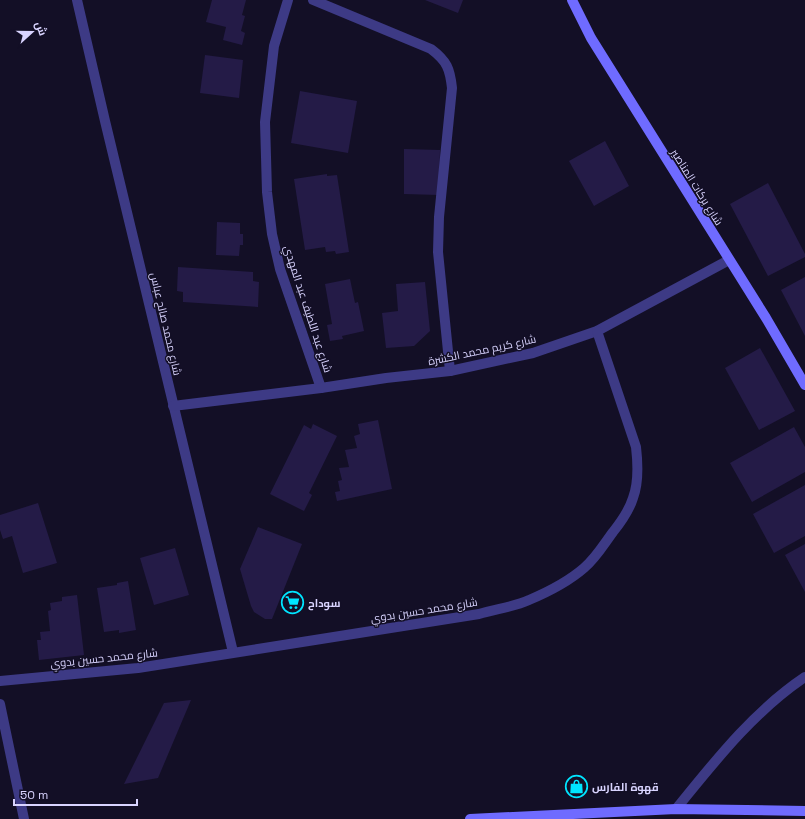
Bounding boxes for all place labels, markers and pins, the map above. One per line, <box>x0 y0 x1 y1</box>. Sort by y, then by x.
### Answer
supermarket icon: سوداح <box>280 590 306 616</box>
place label: سوداح <box>308 596 340 611</box>
shop icon: قهوة الفارس <box>563 774 589 800</box>
place label: قهوة الفارس <box>592 780 659 795</box>

